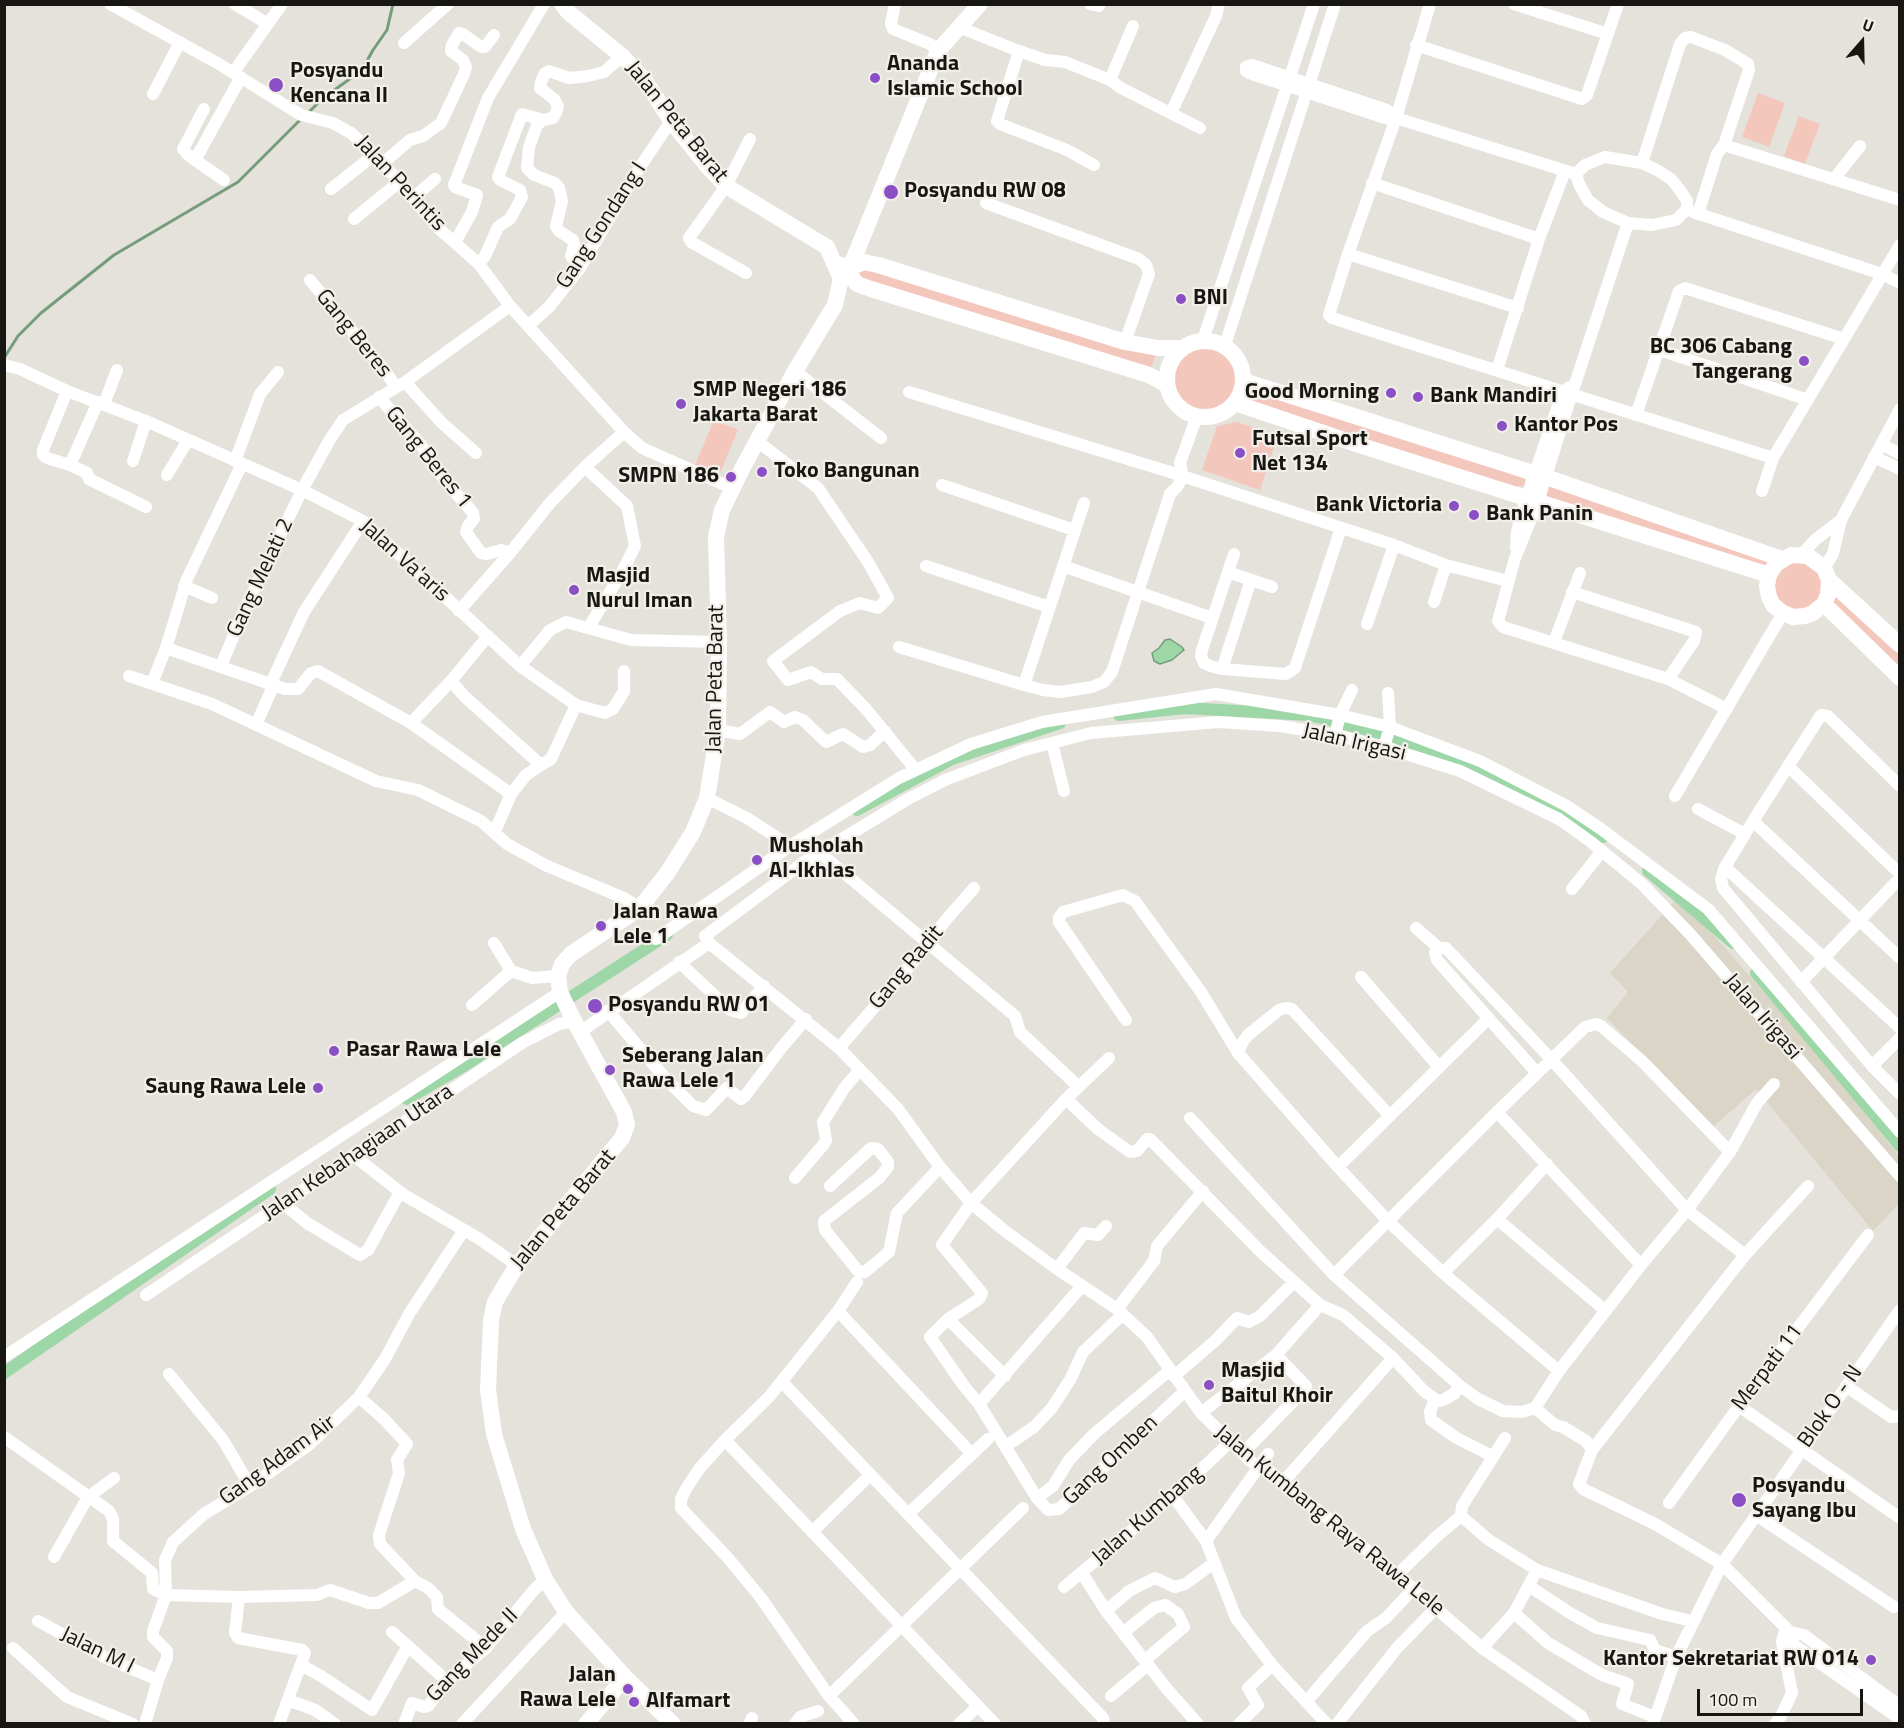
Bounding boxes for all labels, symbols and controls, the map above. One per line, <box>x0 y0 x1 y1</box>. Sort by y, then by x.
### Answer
north arrow <box>1832 12 1892 72</box>
text: U <box>1859 12 1877 38</box>
place label: Ananda Islamic School <box>887 52 1023 104</box>
street label: Jalan Peta Barat <box>619 56 733 188</box>
place label: Posyandu Kencana II <box>290 59 388 110</box>
marker: Ananda Islamic School <box>868 71 882 85</box>
marker: Posyandu Kencana II <box>267 76 285 94</box>
street label: Jalan Perintis <box>349 131 451 237</box>
street label: Gang Gondang I <box>551 158 653 294</box>
place label: Posyandu RW 08 <box>904 179 1066 205</box>
marker: Posyandu RW 08 <box>882 183 900 201</box>
street label: Gang Beres <box>309 285 397 383</box>
place label: BNI <box>1193 286 1228 312</box>
marker: BNI <box>1174 292 1188 306</box>
place label: BC 306 Cabang Tangerang <box>1650 335 1792 386</box>
marker: BC 306 Cabang Tangerang <box>1797 354 1811 368</box>
place label: SMP Negeri 186 Jakarta Barat <box>693 378 847 430</box>
place label: Good Morning <box>1245 380 1379 406</box>
place label: Bank Mandiri <box>1430 384 1557 410</box>
marker: Good Morning <box>1384 386 1398 400</box>
marker: Bank Mandiri <box>1411 390 1425 404</box>
marker: SMP Negeri 186 Jakarta Barat <box>674 397 688 411</box>
street label: Gang Beres 1 <box>379 402 477 514</box>
place label: Kantor Pos <box>1514 413 1618 439</box>
marker: Kantor Pos <box>1495 419 1509 433</box>
place label: Futsal Sport Net 134 <box>1252 427 1368 478</box>
marker: Futsal Sport Net 134 <box>1233 446 1247 460</box>
place label: Toko Bangunan <box>774 459 920 485</box>
place label: SMPN 186 <box>618 464 719 490</box>
marker: Toko Bangunan <box>755 465 769 479</box>
marker: SMPN 186 <box>724 470 738 484</box>
place label: Bank Victoria <box>1315 493 1442 519</box>
marker: Bank Victoria <box>1447 499 1461 513</box>
place label: Bank Panin <box>1486 502 1593 528</box>
marker: Bank Panin <box>1467 508 1481 522</box>
street label: Gang Melati 2 <box>222 514 300 642</box>
street label: Jalan Va'aris <box>354 514 454 608</box>
place label: Masjid Nurul Iman <box>586 564 693 616</box>
marker: Masjid Nurul Iman <box>567 583 581 597</box>
street label: Jalan Peta Barat <box>702 604 730 754</box>
street label: Jalan Irigasi <box>1300 718 1408 768</box>
place label: Musholah Al-Ikhlas <box>769 834 864 885</box>
marker: Musholah Al-Ikhlas <box>750 853 764 867</box>
place label: Jalan Rawa Lele 1 <box>613 900 718 951</box>
marker: Jalan Rawa Lele 1 <box>594 919 608 933</box>
street label: Gang Radit <box>864 921 950 1015</box>
street label: Jalan Irigasi <box>1717 969 1807 1065</box>
place label: Posyandu RW 01 <box>608 993 770 1019</box>
marker: Posyandu RW 01 <box>586 997 604 1015</box>
place label: Pasar Rawa Lele <box>346 1038 501 1064</box>
marker: Pasar Rawa Lele <box>327 1044 341 1058</box>
place label: Seberang Jalan Rawa Lele 1 <box>622 1044 764 1096</box>
marker: Seberang Jalan Rawa Lele 1 <box>603 1063 617 1077</box>
place label: Saung Rawa Lele <box>145 1075 306 1101</box>
street label: Jalan Kebahagiaan Utara <box>257 1079 459 1227</box>
marker: Saung Rawa Lele <box>311 1081 325 1095</box>
street label: Jalan Peta Barat <box>506 1145 622 1275</box>
street label: Merpati 11 <box>1727 1319 1809 1417</box>
place label: Masjid Baitul Khoir <box>1221 1359 1333 1410</box>
street label: Blok O - N <box>1793 1361 1869 1453</box>
marker: Masjid Baitul Khoir <box>1202 1378 1216 1392</box>
street label: Gang Adam Air <box>215 1410 341 1512</box>
street label: Gang Omben <box>1058 1410 1164 1512</box>
street label: Jalan Kumbang Raya Rawa Lele <box>1209 1420 1449 1622</box>
street label: Jalan Kumbang <box>1087 1461 1209 1571</box>
place label: Posyandu Sayang Ibu <box>1752 1474 1856 1526</box>
marker: Posyandu Sayang Ibu <box>1730 1491 1748 1509</box>
street label: Gang Mede II <box>422 1604 524 1708</box>
street label: Jalan M I <box>56 1622 138 1680</box>
place label: Kantor Sekretariat RW 014 <box>1603 1647 1859 1673</box>
marker: Kantor Sekretariat RW 014 <box>1864 1653 1878 1667</box>
place label: Jalan Rawa Lele <box>519 1663 616 1714</box>
scale bar <box>1700 1677 1866 1715</box>
marker: Jalan Rawa Lele <box>621 1682 635 1696</box>
text: 100 m <box>1708 1686 1757 1713</box>
place label: Alfamart <box>646 1689 730 1715</box>
marker: Alfamart <box>627 1695 641 1709</box>

